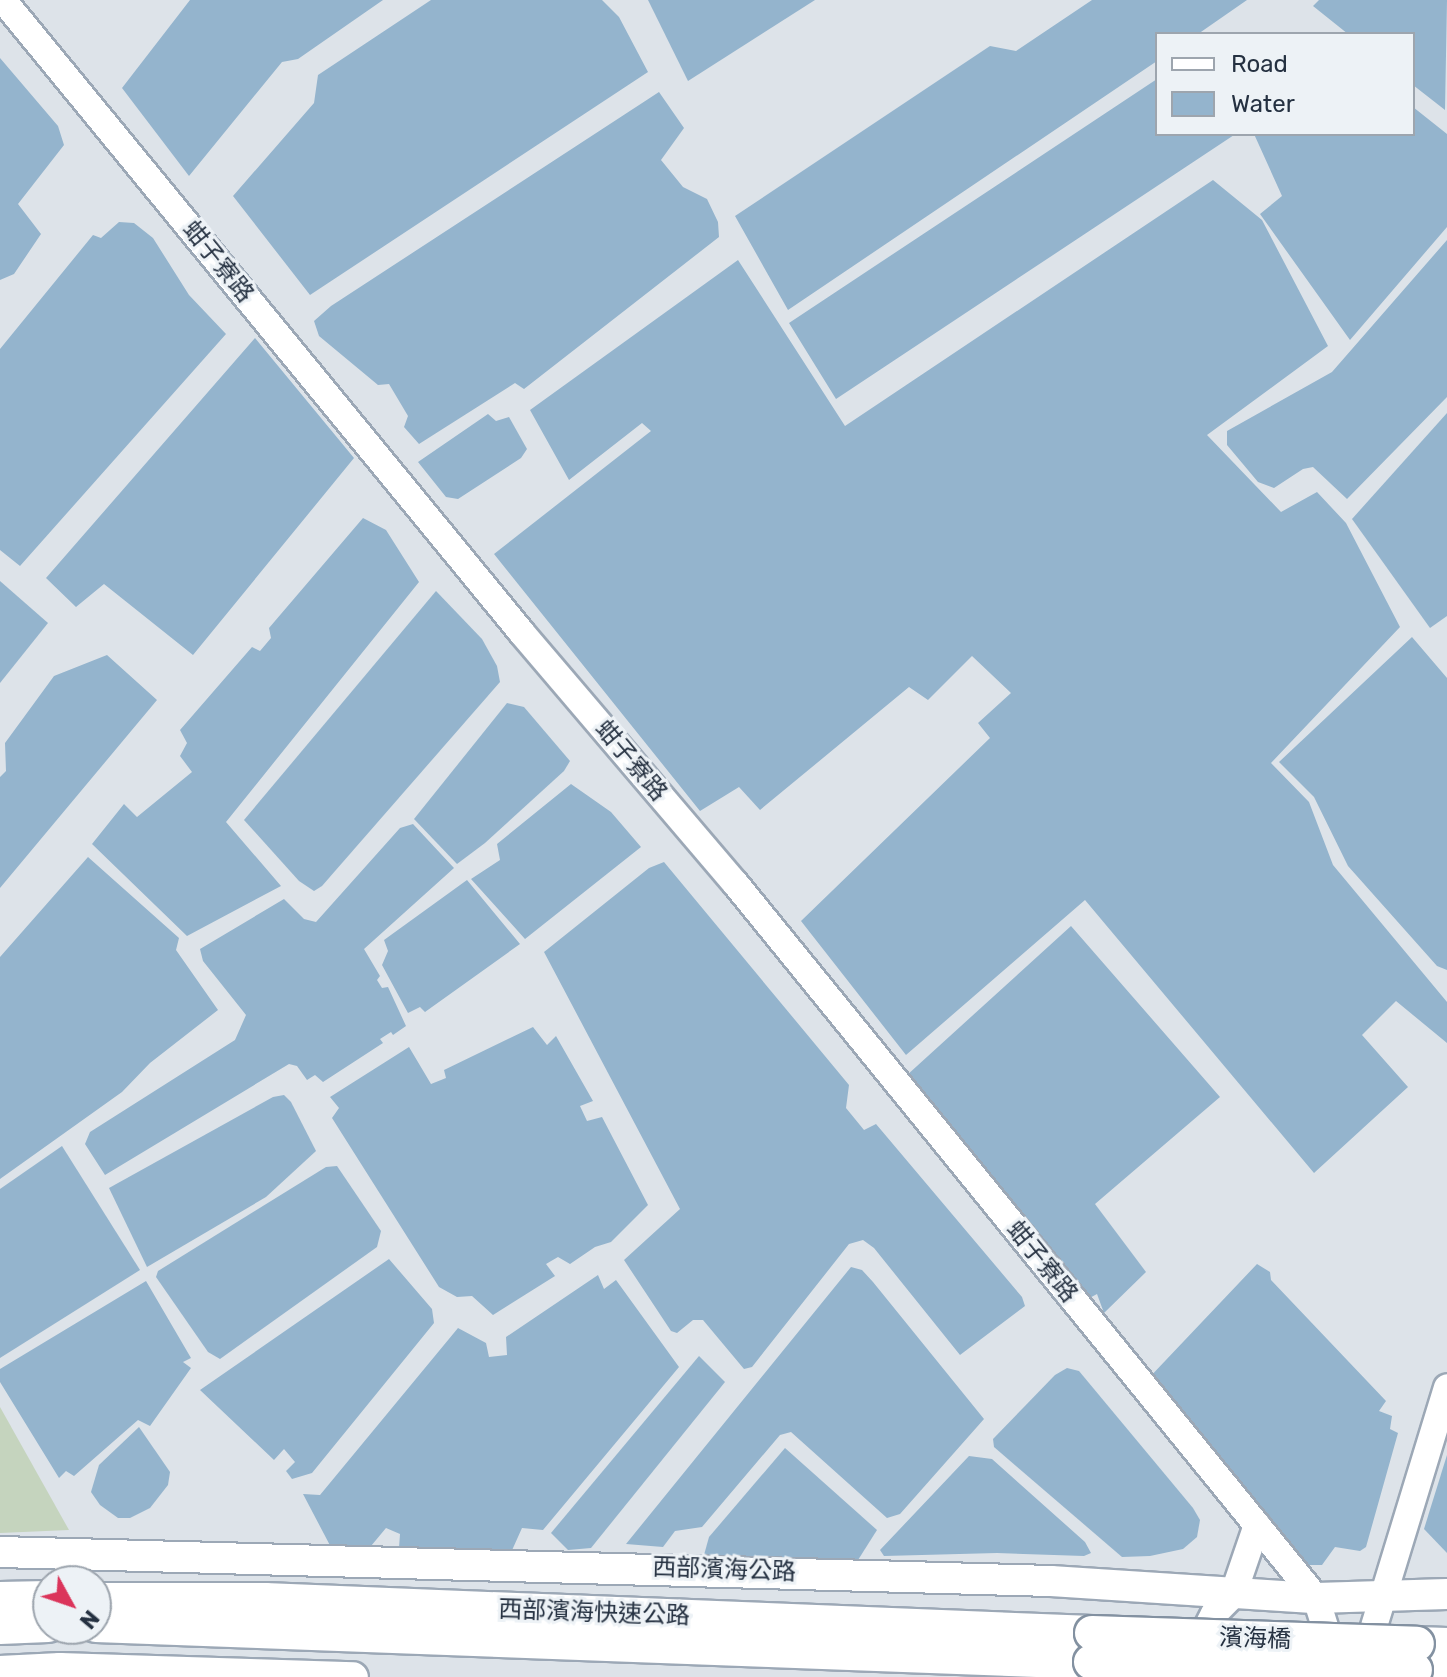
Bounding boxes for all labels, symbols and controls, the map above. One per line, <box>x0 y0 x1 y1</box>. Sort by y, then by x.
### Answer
legend <box>1155 32 1415 136</box>
text: Road <box>1231 50 1288 78</box>
text: Water <box>1231 90 1295 118</box>
street label: 蚶子寮路 <box>177 216 259 308</box>
street label: 蚶子寮路 <box>589 715 673 807</box>
street label: 蚶子寮路 <box>1001 1216 1083 1308</box>
street label: 西部濱海公路 <box>652 1553 796 1587</box>
north arrow <box>32 1565 112 1645</box>
street label: 西部濱海快速公路 <box>498 1595 690 1631</box>
text: N <box>74 1605 105 1634</box>
street label: 濱海橋 <box>1219 1623 1291 1655</box>

